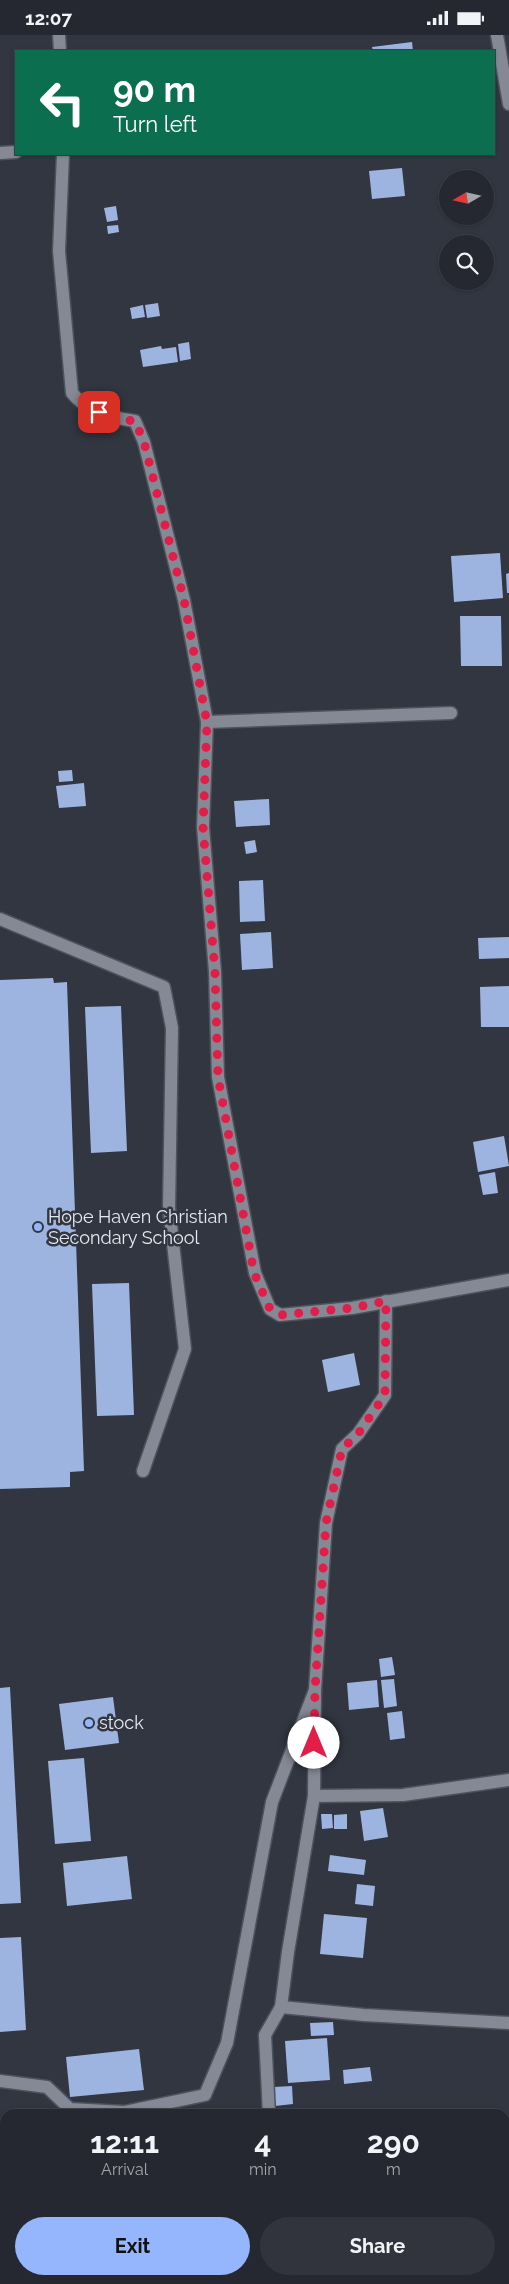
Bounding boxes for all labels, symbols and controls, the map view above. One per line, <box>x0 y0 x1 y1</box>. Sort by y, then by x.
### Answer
text: 12:07 <box>25 7 72 29</box>
text: 90 m <box>113 69 196 110</box>
icon: left <box>30 70 95 135</box>
text: Turn left <box>113 111 197 137</box>
north arrow <box>439 170 494 225</box>
map controls <box>439 170 494 290</box>
button: search <box>439 235 494 290</box>
pin <box>78 391 120 433</box>
icon: arrive <box>85 398 113 426</box>
place label: Hope Haven Christian Secondary School <box>48 1206 228 1248</box>
marker: Hope Haven Christian Secondary School <box>32 1221 44 1233</box>
place label: stock <box>99 1712 144 1733</box>
position arrow <box>287 1716 339 1768</box>
marker: stock <box>83 1717 95 1729</box>
text: 12:11 <box>90 2125 159 2160</box>
text: 4 <box>254 2125 271 2160</box>
text: 290 <box>367 2125 420 2160</box>
text: Arrival <box>101 2160 148 2179</box>
text: min <box>249 2160 277 2179</box>
text: m <box>386 2160 401 2179</box>
button: Exit <box>15 2217 250 2275</box>
button: Share <box>260 2217 495 2275</box>

